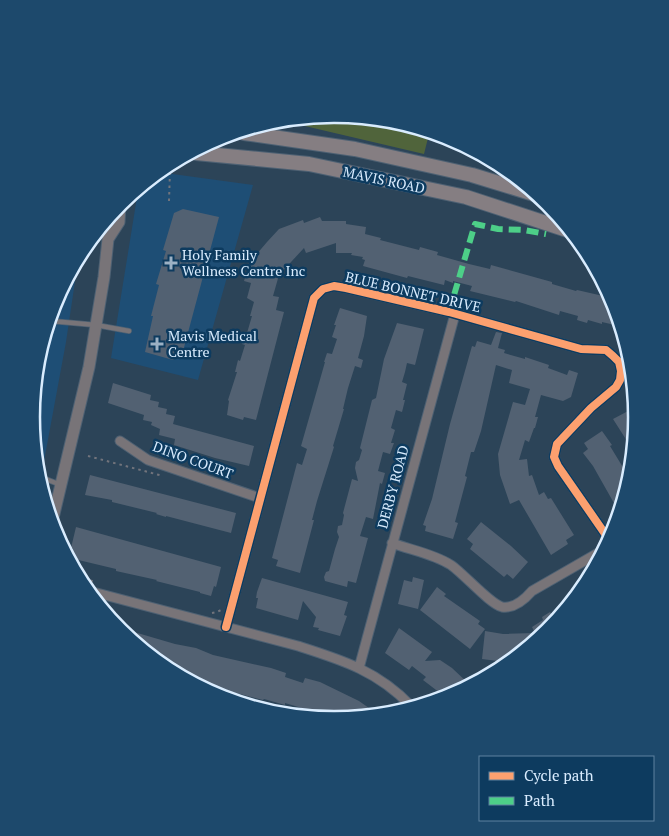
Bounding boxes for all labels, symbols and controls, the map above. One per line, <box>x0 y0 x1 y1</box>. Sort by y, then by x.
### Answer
street label: MAVIS ROAD <box>341 162 427 197</box>
place label: Holy Family Wellness Centre Inc <box>182 245 305 280</box>
marker: Holy Family Wellness Centre Inc <box>164 256 178 270</box>
street label: BLUE BONNET DRIVE <box>344 267 483 316</box>
place label: Mavis Medical Centre <box>168 326 257 361</box>
marker: Mavis Medical Centre <box>150 337 164 351</box>
street label: DINO COURT <box>150 436 236 483</box>
street label: DERBY ROAD <box>372 443 413 531</box>
legend <box>479 756 654 821</box>
text: Cycle path <box>524 765 594 785</box>
text: Path <box>524 790 555 810</box>

